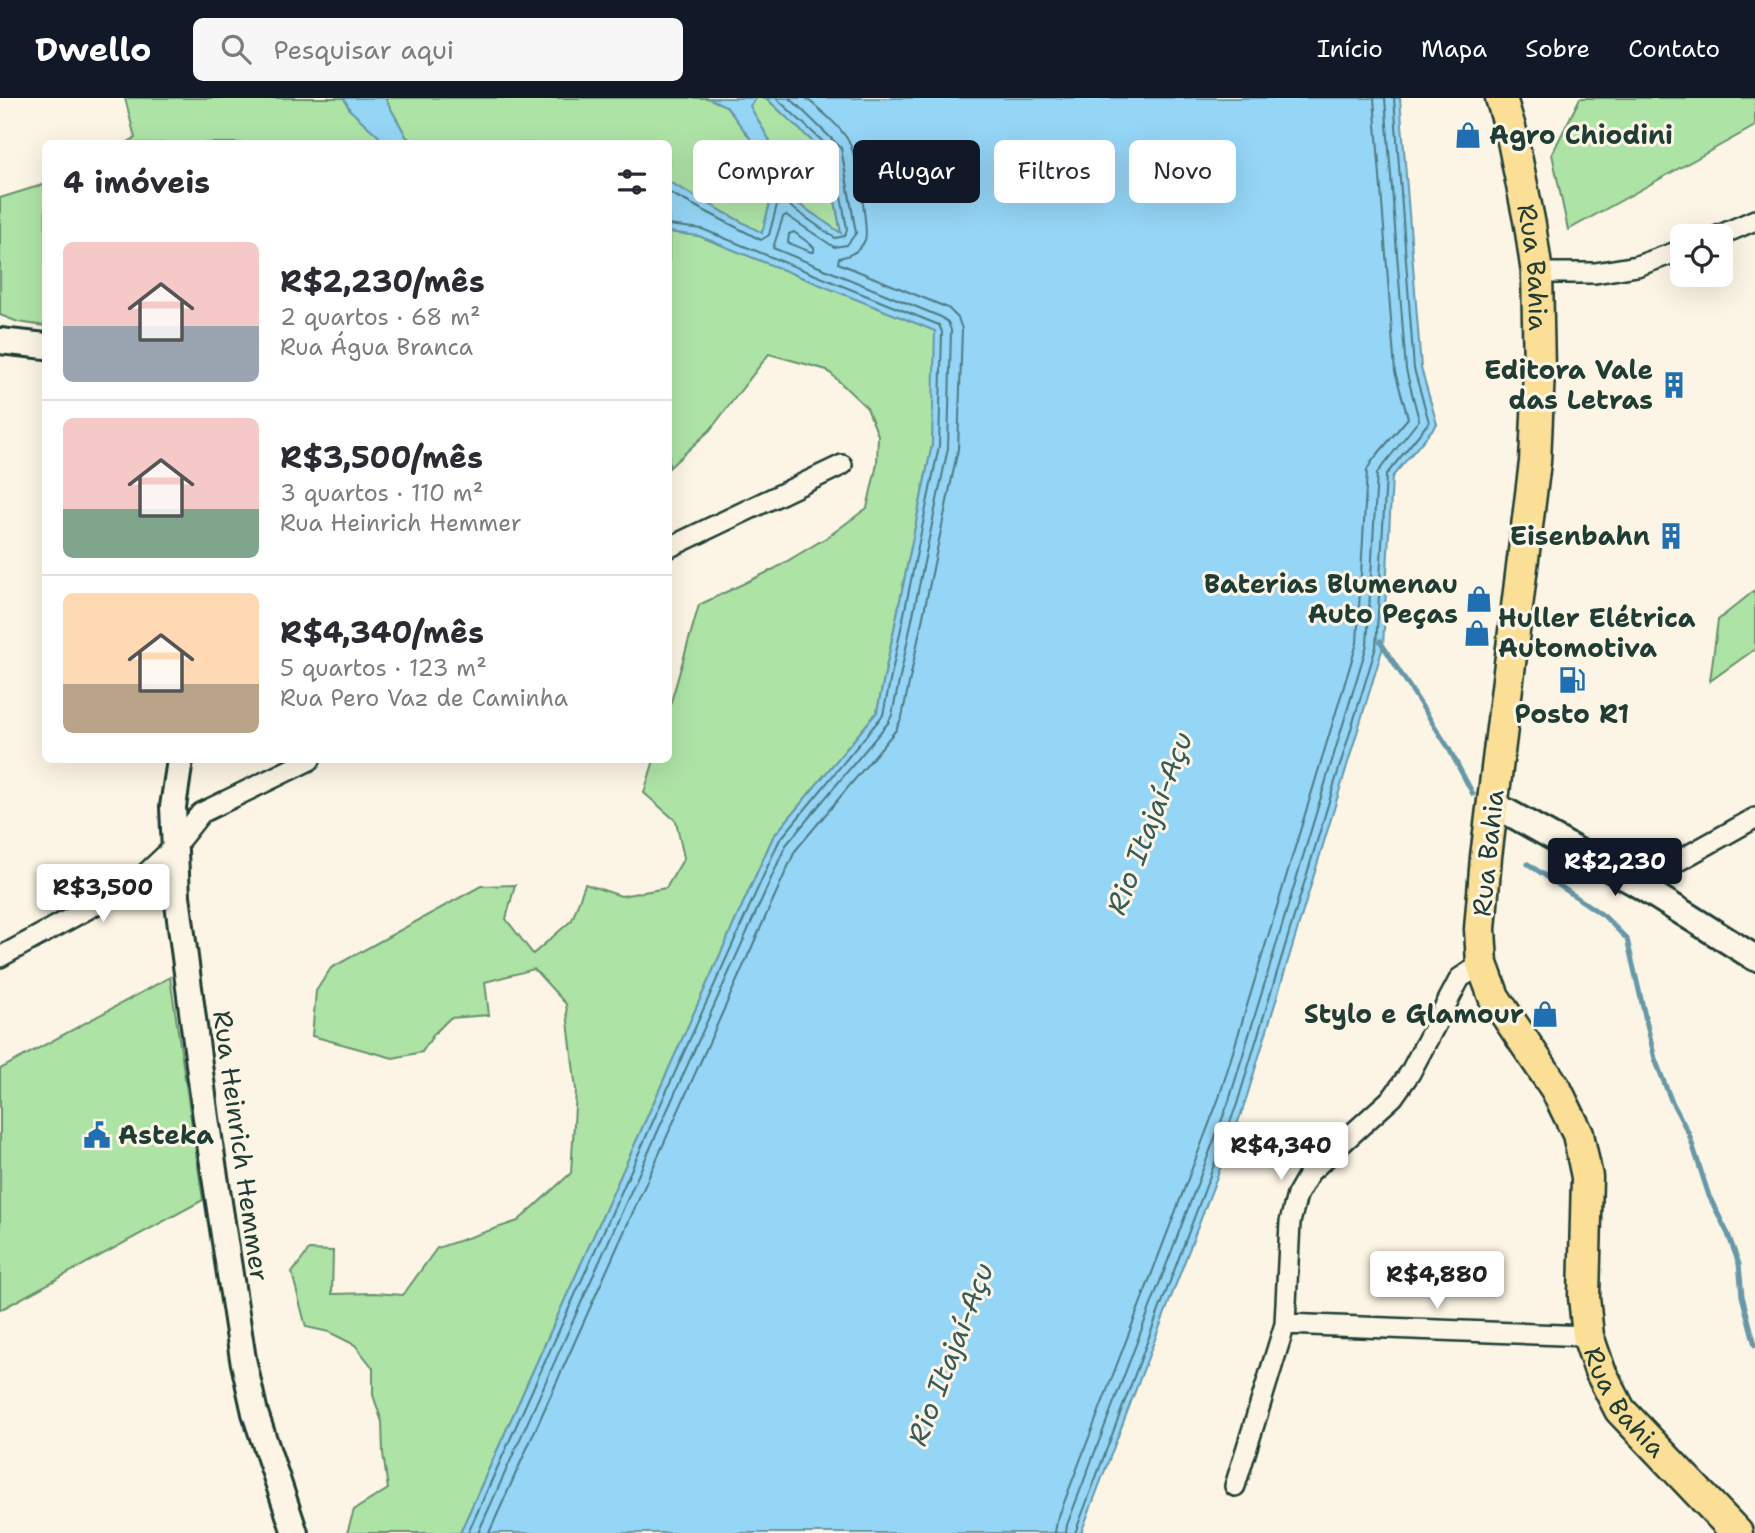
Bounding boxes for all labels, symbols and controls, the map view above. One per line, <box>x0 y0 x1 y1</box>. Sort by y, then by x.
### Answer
search box <box>193 18 683 81</box>
text: Dwello <box>35 27 151 72</box>
icon: search <box>217 30 255 68</box>
text: Pesquisar aqui <box>273 32 454 67</box>
text: Início <box>1317 33 1383 65</box>
text: Mapa <box>1421 33 1487 65</box>
text: Sobre <box>1525 33 1590 65</box>
text: Contato <box>1628 33 1720 65</box>
place label: Agro Chiodini <box>1489 117 1673 152</box>
shop icon: Agro Chiodini <box>1453 120 1483 150</box>
chip: Comprar <box>693 140 839 203</box>
chip: Alugar <box>853 140 980 203</box>
chip: Filtros <box>994 140 1115 203</box>
chip: Novo <box>1129 140 1236 203</box>
text: 4 imóveis <box>63 162 210 203</box>
icon: filters <box>613 163 651 201</box>
street label: Rua Bahia <box>1509 201 1556 331</box>
map controls <box>1670 224 1733 287</box>
button: locate <box>1670 224 1733 287</box>
text: R$2,230/mês <box>280 261 485 302</box>
icon: home <box>119 270 203 354</box>
text: 2 quartos · 68 m² <box>280 302 481 332</box>
text: Rua Água Branca <box>280 332 473 362</box>
place label: Editora Vale das Letras <box>1484 352 1653 417</box>
building icon: Editora Vale das Letras <box>1659 370 1689 400</box>
text: R$3,500/mês <box>280 437 483 478</box>
icon: home <box>119 446 203 530</box>
text: 3 quartos · 110 m² <box>280 478 483 508</box>
text: Rua Heinrich Hemmer <box>280 508 522 538</box>
place label: Eisenbahn <box>1510 518 1650 553</box>
building icon: Eisenbahn <box>1656 521 1686 551</box>
place label: Baterias Blumenau Auto Peças <box>1204 566 1458 631</box>
shop icon: Baterias Blumenau Auto Peças <box>1464 584 1494 614</box>
place label: Huller Elétrica Automotiva <box>1498 600 1696 665</box>
text: R$4,340/mês <box>280 612 484 653</box>
shop icon: Huller Elétrica Automotiva <box>1462 618 1492 648</box>
icon: home <box>119 621 203 705</box>
text: 5 quartos · 123 m² <box>280 653 487 683</box>
fuel station icon: Posto R1 <box>1557 665 1587 695</box>
text: Rua Pero Vaz de Caminha <box>280 683 568 713</box>
place label: Posto R1 <box>1515 696 1629 731</box>
water label: Rio Itajaí-Açu <box>1097 726 1201 920</box>
street label: Rua Bahia <box>1463 788 1512 918</box>
pin: R$2,230 <box>1550 838 1680 898</box>
text: R$2,230 <box>1564 846 1666 876</box>
pin: R$3,500 <box>38 864 168 924</box>
text: R$3,500 <box>53 872 153 902</box>
place label: Stylo e Glamour <box>1304 996 1524 1031</box>
shop icon: Stylo e Glamour <box>1530 999 1560 1029</box>
street label: Rua Heinrich Hemmer <box>205 1008 278 1284</box>
place label: Asteka <box>118 1117 214 1152</box>
public building icon: Asteka <box>82 1120 112 1150</box>
pin: R$4,340 <box>1216 1122 1346 1182</box>
text: R$4,340 <box>1230 1130 1332 1160</box>
pin: R$4,880 <box>1372 1252 1502 1311</box>
water label: Rio Itajaí-Açu <box>898 1257 1002 1451</box>
text: R$4,880 <box>1386 1259 1488 1289</box>
street label: Rua Bahia <box>1576 1342 1674 1465</box>

